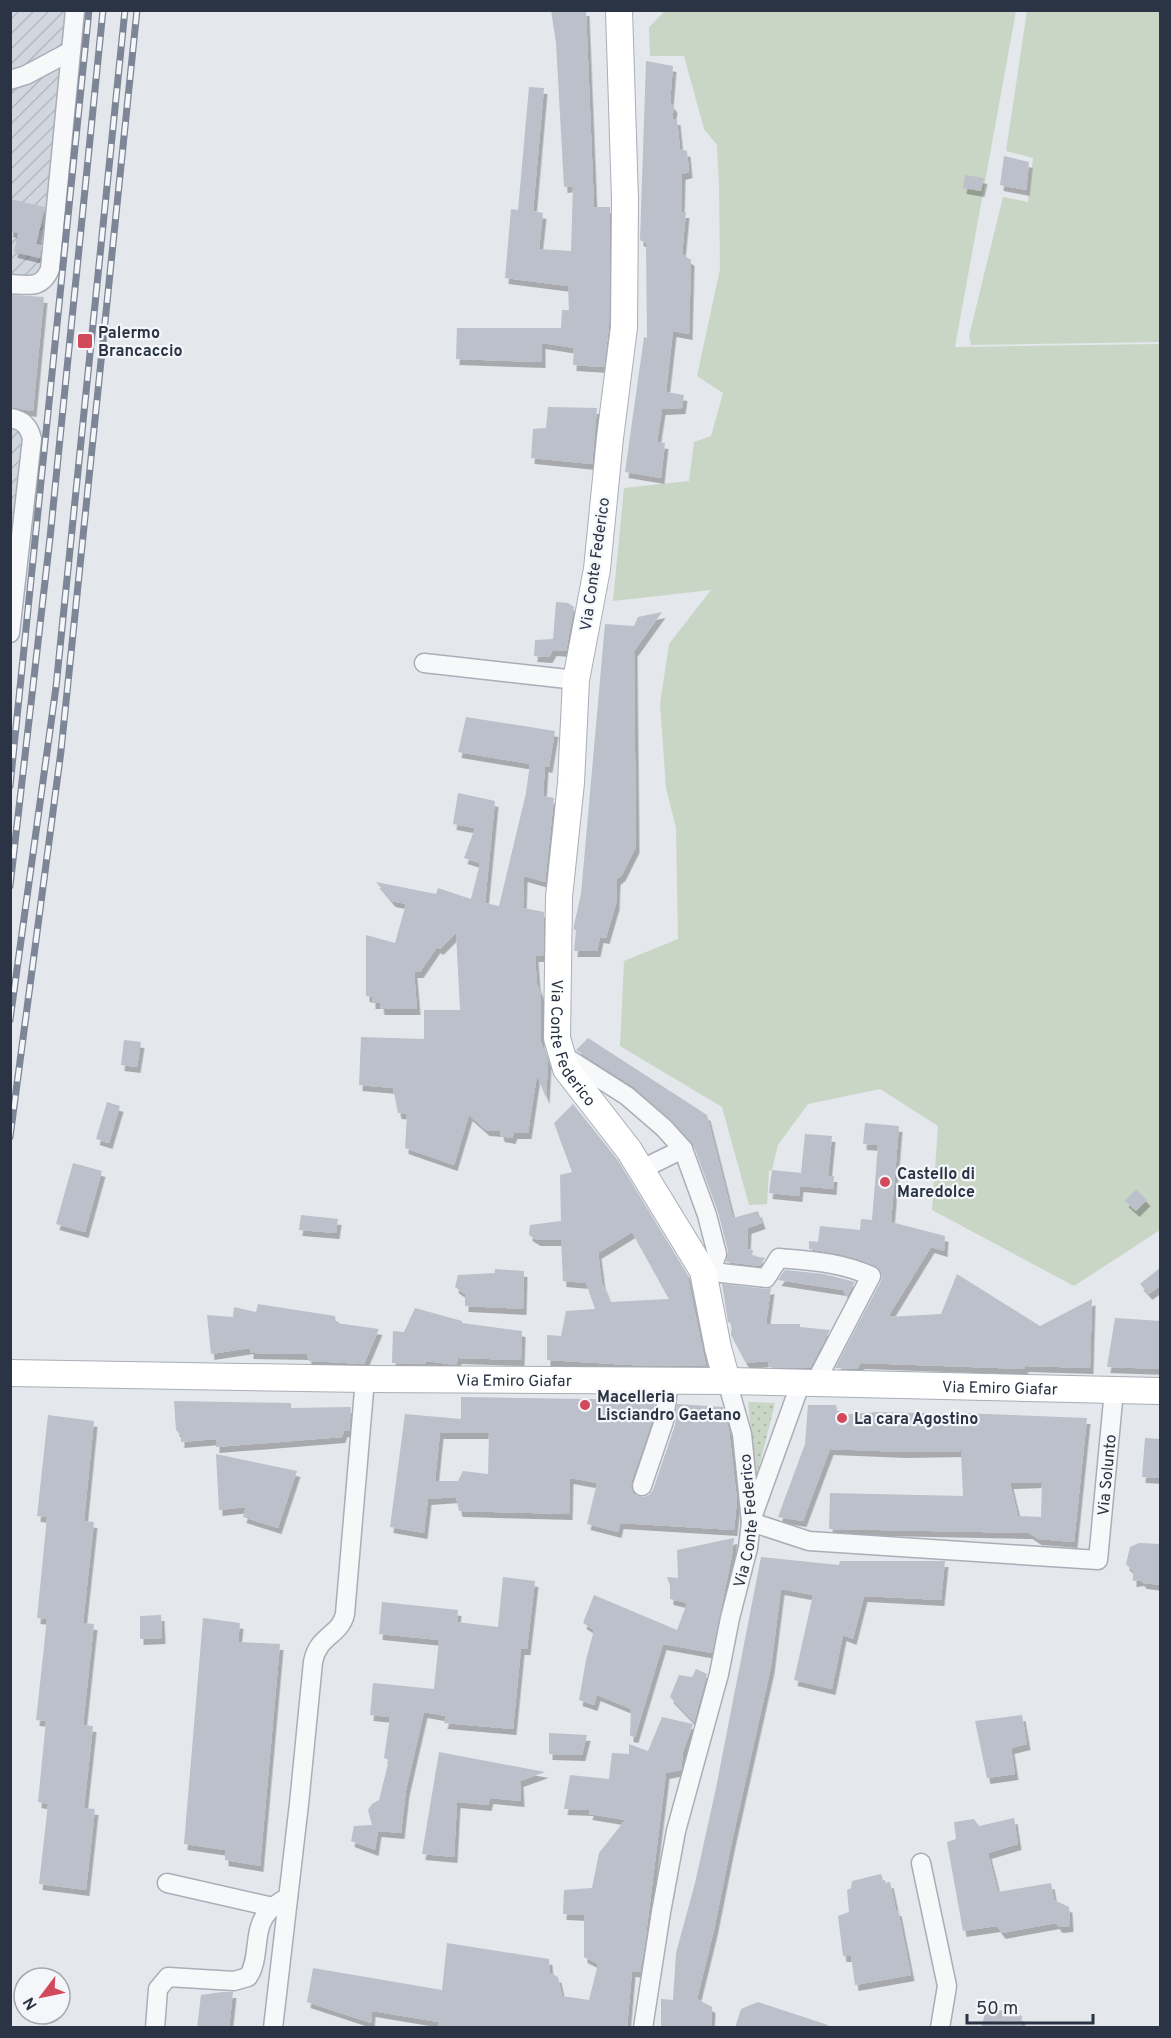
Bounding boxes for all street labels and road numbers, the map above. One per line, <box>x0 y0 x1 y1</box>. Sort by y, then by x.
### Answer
street label: Via Conte Federico <box>577 496 615 632</box>
street label: Via Conte Federico <box>545 979 599 1111</box>
street label: Via Emiro Giafar <box>456 1372 572 1392</box>
street label: Via Emiro Giafar <box>942 1378 1058 1401</box>
street label: Via Solunto <box>1094 1433 1122 1517</box>
street label: Via Conte Federico <box>730 1453 763 1590</box>

